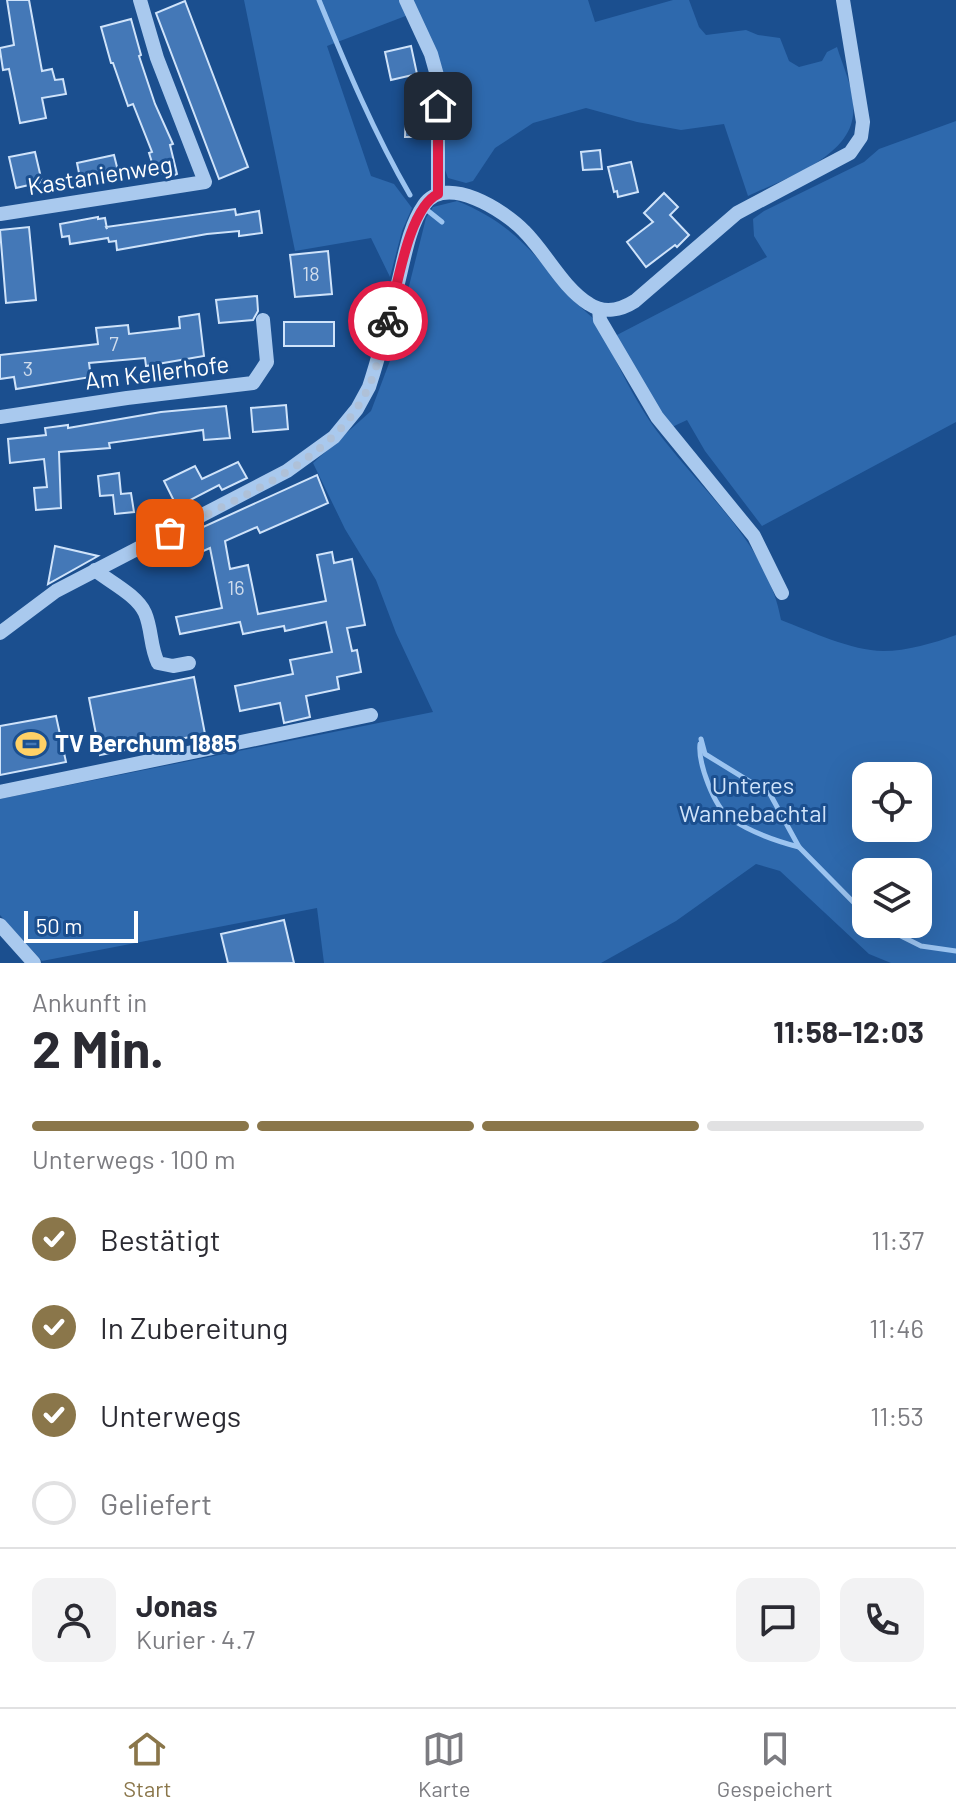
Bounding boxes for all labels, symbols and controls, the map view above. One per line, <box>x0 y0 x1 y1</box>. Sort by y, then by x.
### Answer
pin <box>404 72 472 140</box>
icon: home <box>416 84 460 128</box>
street label: Kastanienweg <box>25 149 174 200</box>
house number: 18 <box>302 261 320 285</box>
courier <box>348 281 428 361</box>
icon: bike <box>366 299 410 343</box>
house number: 7 <box>109 331 119 355</box>
street label: Am Kellerhofe <box>83 348 230 395</box>
house number: 3 <box>23 356 33 380</box>
pin <box>136 499 204 567</box>
icon: bag <box>148 511 192 555</box>
house number: 16 <box>227 575 245 599</box>
sports icon: TV Berchum 1885 <box>14 727 48 761</box>
place label: TV Berchum 1885 <box>55 728 237 757</box>
map controls <box>852 762 932 938</box>
button: locate <box>852 762 932 842</box>
park label: Unteres Wannebachtal <box>679 770 827 827</box>
button: layers <box>852 858 932 938</box>
scale bar <box>24 907 138 943</box>
text: 50 m <box>36 912 82 938</box>
text: Ankunft in <box>32 986 147 1017</box>
text: 11:58–12:03 <box>773 1013 924 1049</box>
text: 2 Min. <box>32 1016 164 1078</box>
text: Unterwegs · 100 m <box>32 1143 235 1174</box>
icon: check <box>32 1217 76 1261</box>
text: Bestätigt <box>100 1221 221 1257</box>
text: 11:37 <box>871 1224 924 1255</box>
icon: check <box>32 1305 76 1349</box>
text: In Zubereitung <box>100 1309 288 1345</box>
text: 11:46 <box>869 1312 924 1343</box>
icon: check <box>32 1393 76 1437</box>
text: Unterwegs <box>100 1397 241 1433</box>
text: 11:53 <box>870 1400 924 1431</box>
text: Geliefert <box>100 1485 212 1521</box>
button: person <box>32 1578 116 1662</box>
button: chat <box>736 1578 820 1662</box>
button: phone <box>840 1578 924 1662</box>
text: Jonas <box>136 1587 218 1623</box>
text: Kurier · 4.7 <box>136 1623 255 1654</box>
tab: Start <box>123 1727 172 1801</box>
tab: Karte <box>418 1727 470 1801</box>
tab: Gespeichert <box>717 1727 833 1801</box>

